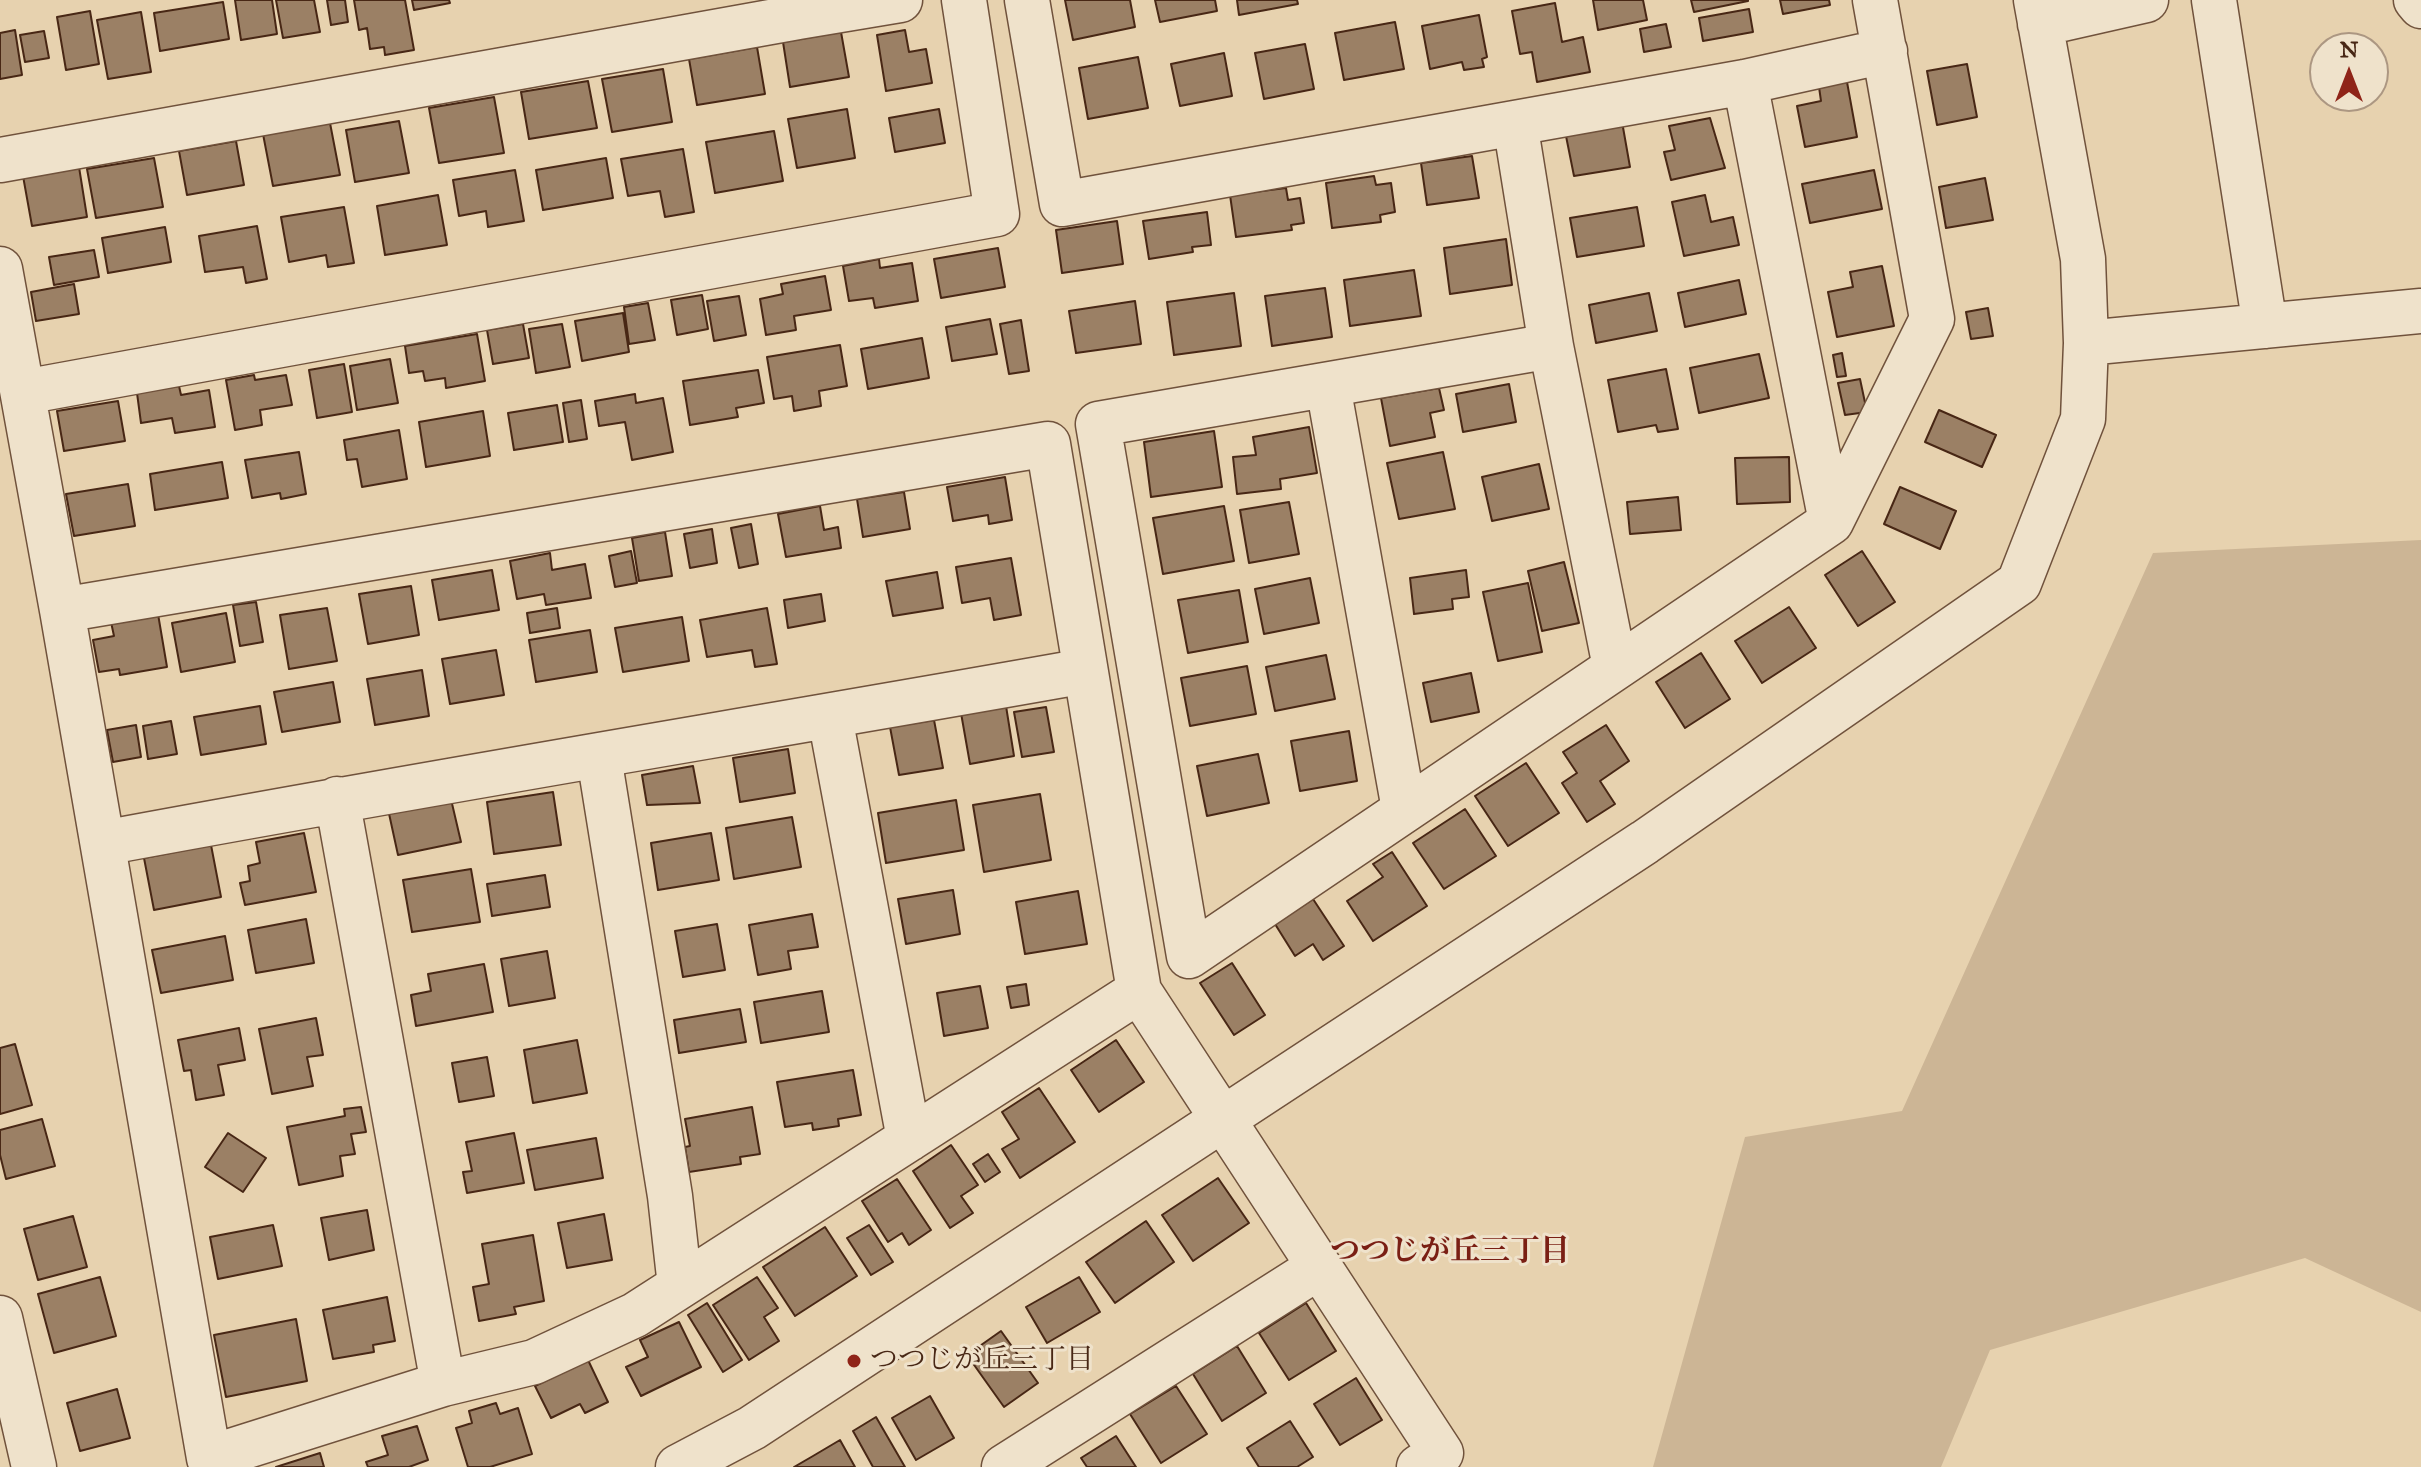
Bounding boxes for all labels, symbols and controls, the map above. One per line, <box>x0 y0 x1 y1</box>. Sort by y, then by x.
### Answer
north arrow <box>2309 32 2389 112</box>
text: N <box>2340 36 2358 63</box>
district label: つつじが丘三丁目 <box>1330 1235 1570 1271</box>
place label: つつじが丘三丁目 <box>870 1344 1094 1378</box>
marker: つつじが丘三丁目 <box>845 1352 863 1370</box>

